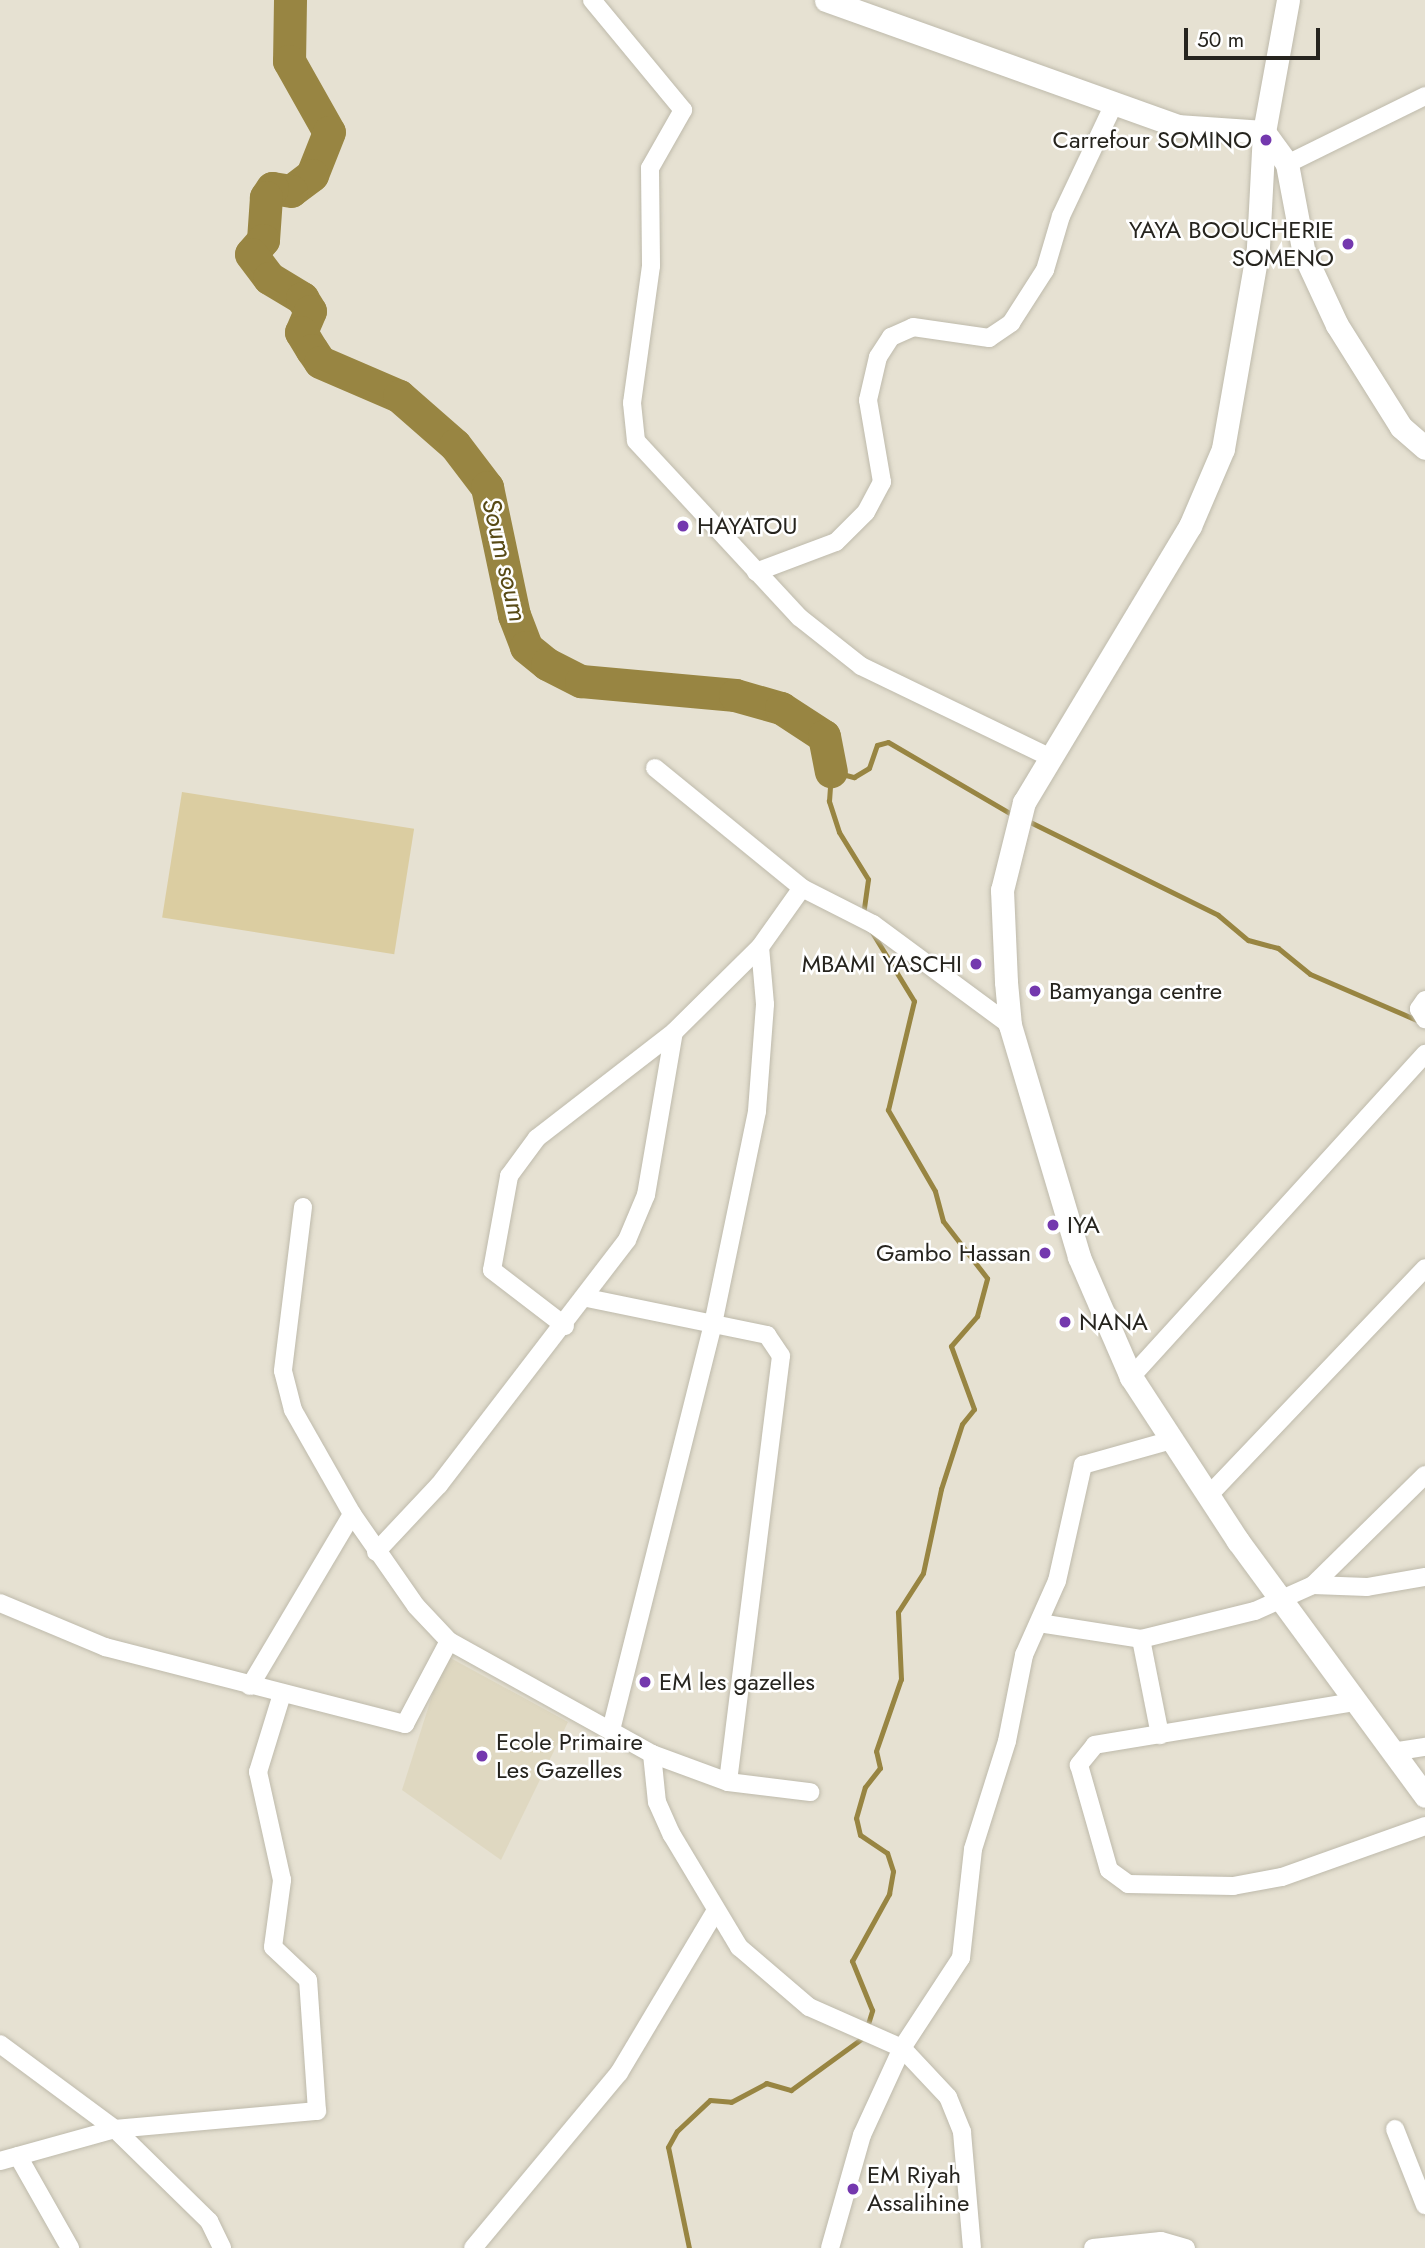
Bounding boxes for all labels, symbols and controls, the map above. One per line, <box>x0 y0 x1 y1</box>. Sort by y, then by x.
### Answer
scale bar <box>1187 14 1324 58</box>
text: 50 m <box>1197 25 1244 55</box>
place label: Carrefour SOMINO <box>1053 126 1252 154</box>
marker: Carrefour SOMINO <box>1258 132 1274 148</box>
place label: YAYA BOOUCHERIE SOMENO <box>1129 216 1334 272</box>
marker: YAYA BOOUCHERIE SOMENO <box>1340 236 1356 252</box>
water label: Soum soum <box>475 495 533 625</box>
place label: HAYATOU <box>697 512 797 540</box>
marker: HAYATOU <box>675 518 691 534</box>
place label: MBAMI YASCHI <box>802 950 962 978</box>
marker: MBAMI YASCHI <box>968 956 984 972</box>
place label: Bamyanga centre <box>1049 977 1222 1005</box>
marker: Bamyanga centre <box>1027 983 1043 999</box>
place label: IYA <box>1067 1211 1100 1239</box>
marker: IYA <box>1045 1217 1061 1233</box>
place label: Gambo Hassan <box>876 1239 1031 1267</box>
marker: Gambo Hassan <box>1037 1245 1053 1261</box>
place label: NANA <box>1079 1308 1148 1336</box>
marker: NANA <box>1057 1314 1073 1330</box>
place label: EM les gazelles <box>659 1668 815 1696</box>
marker: EM les gazelles <box>637 1674 653 1690</box>
place label: Ecole Primaire Les Gazelles <box>496 1728 643 1784</box>
marker: Ecole Primaire Les Gazelles <box>474 1748 490 1764</box>
place label: EM Riyah Assalihine <box>867 2161 969 2217</box>
marker: EM Riyah Assalihine <box>845 2181 861 2197</box>

